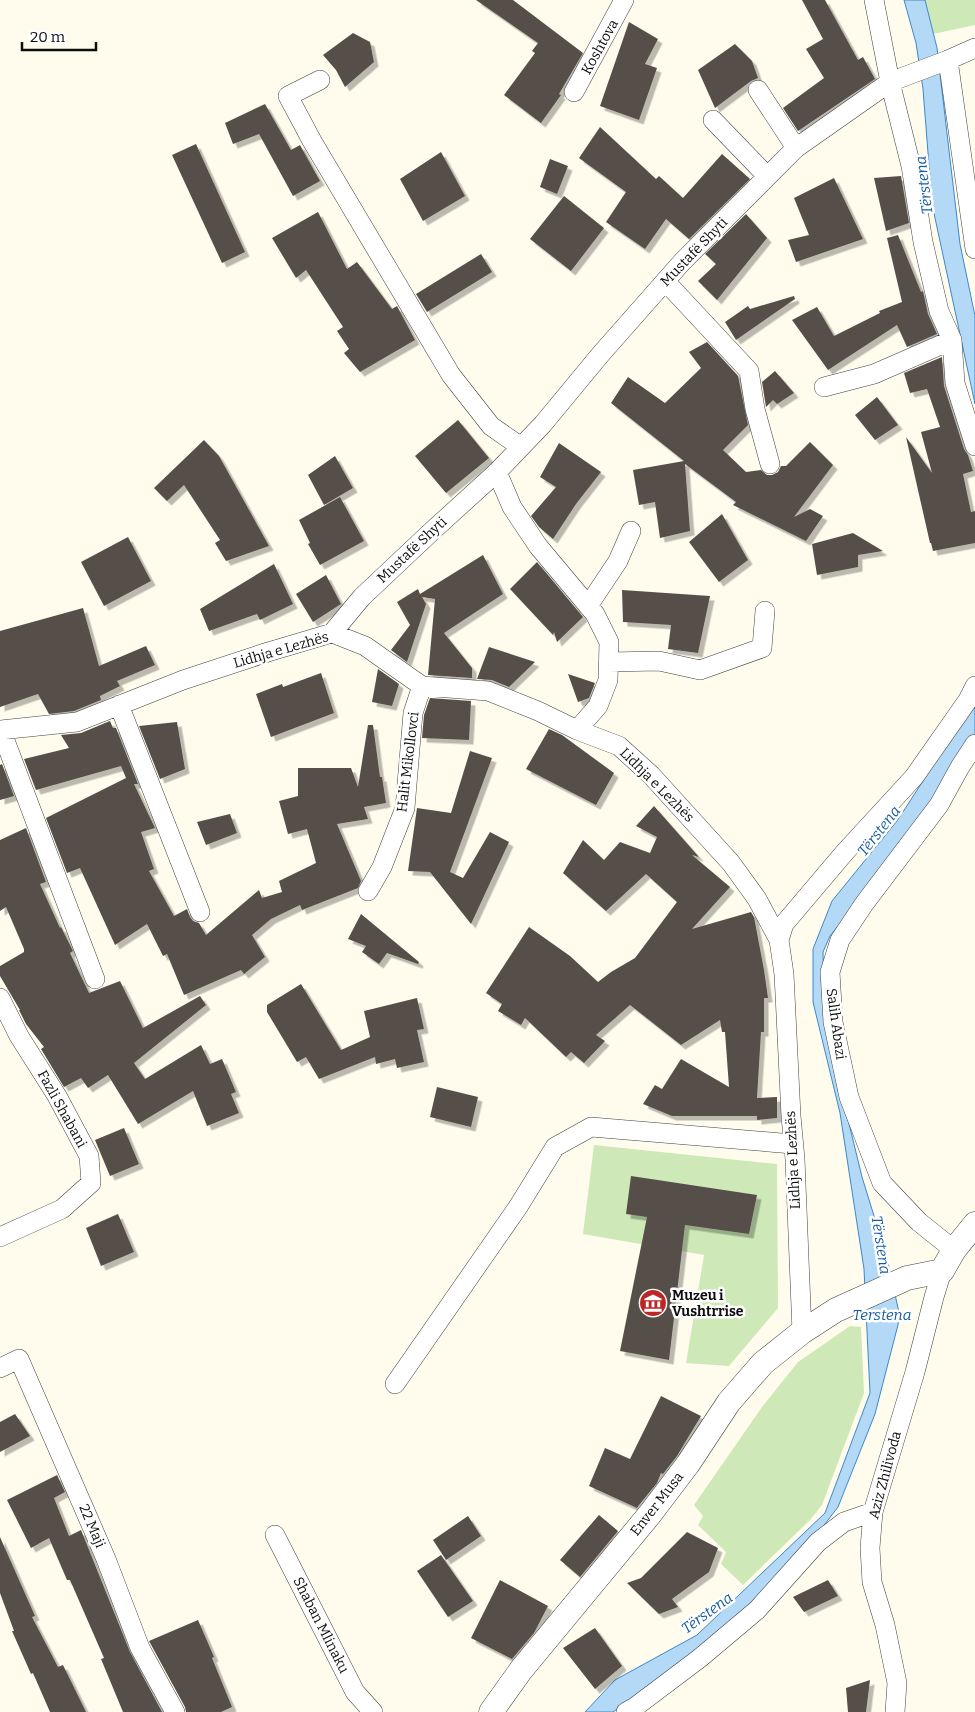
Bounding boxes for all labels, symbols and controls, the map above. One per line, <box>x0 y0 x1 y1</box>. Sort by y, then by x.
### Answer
street label: Koshtova <box>578 16 622 77</box>
scale bar <box>22 20 96 52</box>
text: 20 m <box>30 28 66 46</box>
water label: Tërstena <box>911 155 937 215</box>
street label: Mustafë Shyti <box>657 214 731 290</box>
street label: Mustafë Shyti <box>374 513 450 587</box>
street label: Lidhja e Lezhës <box>231 628 331 672</box>
street label: Halit Mikollovci <box>393 711 423 813</box>
street label: Lidhja e Lezhës <box>616 744 698 826</box>
water label: Tërstena <box>854 802 904 860</box>
street label: Salih Abazi <box>823 987 849 1061</box>
street label: Fazli Shabani <box>34 1067 90 1151</box>
street label: Lidhja e Lezhës <box>782 1110 804 1210</box>
water label: Tërstena <box>868 1215 894 1275</box>
place label: Muzeu i Vushtrrise <box>672 1287 744 1320</box>
museum icon: Muzeu i Vushtrrise <box>638 1288 668 1318</box>
water label: Terstena <box>853 1306 911 1324</box>
street label: Aziz Zhilivoda <box>865 1429 905 1521</box>
street label: Enver Musa <box>627 1468 687 1539</box>
street label: 22 Maji <box>75 1502 109 1550</box>
street label: Shaban Mlinaku <box>289 1574 353 1676</box>
water label: Tërstena <box>678 1588 736 1638</box>

